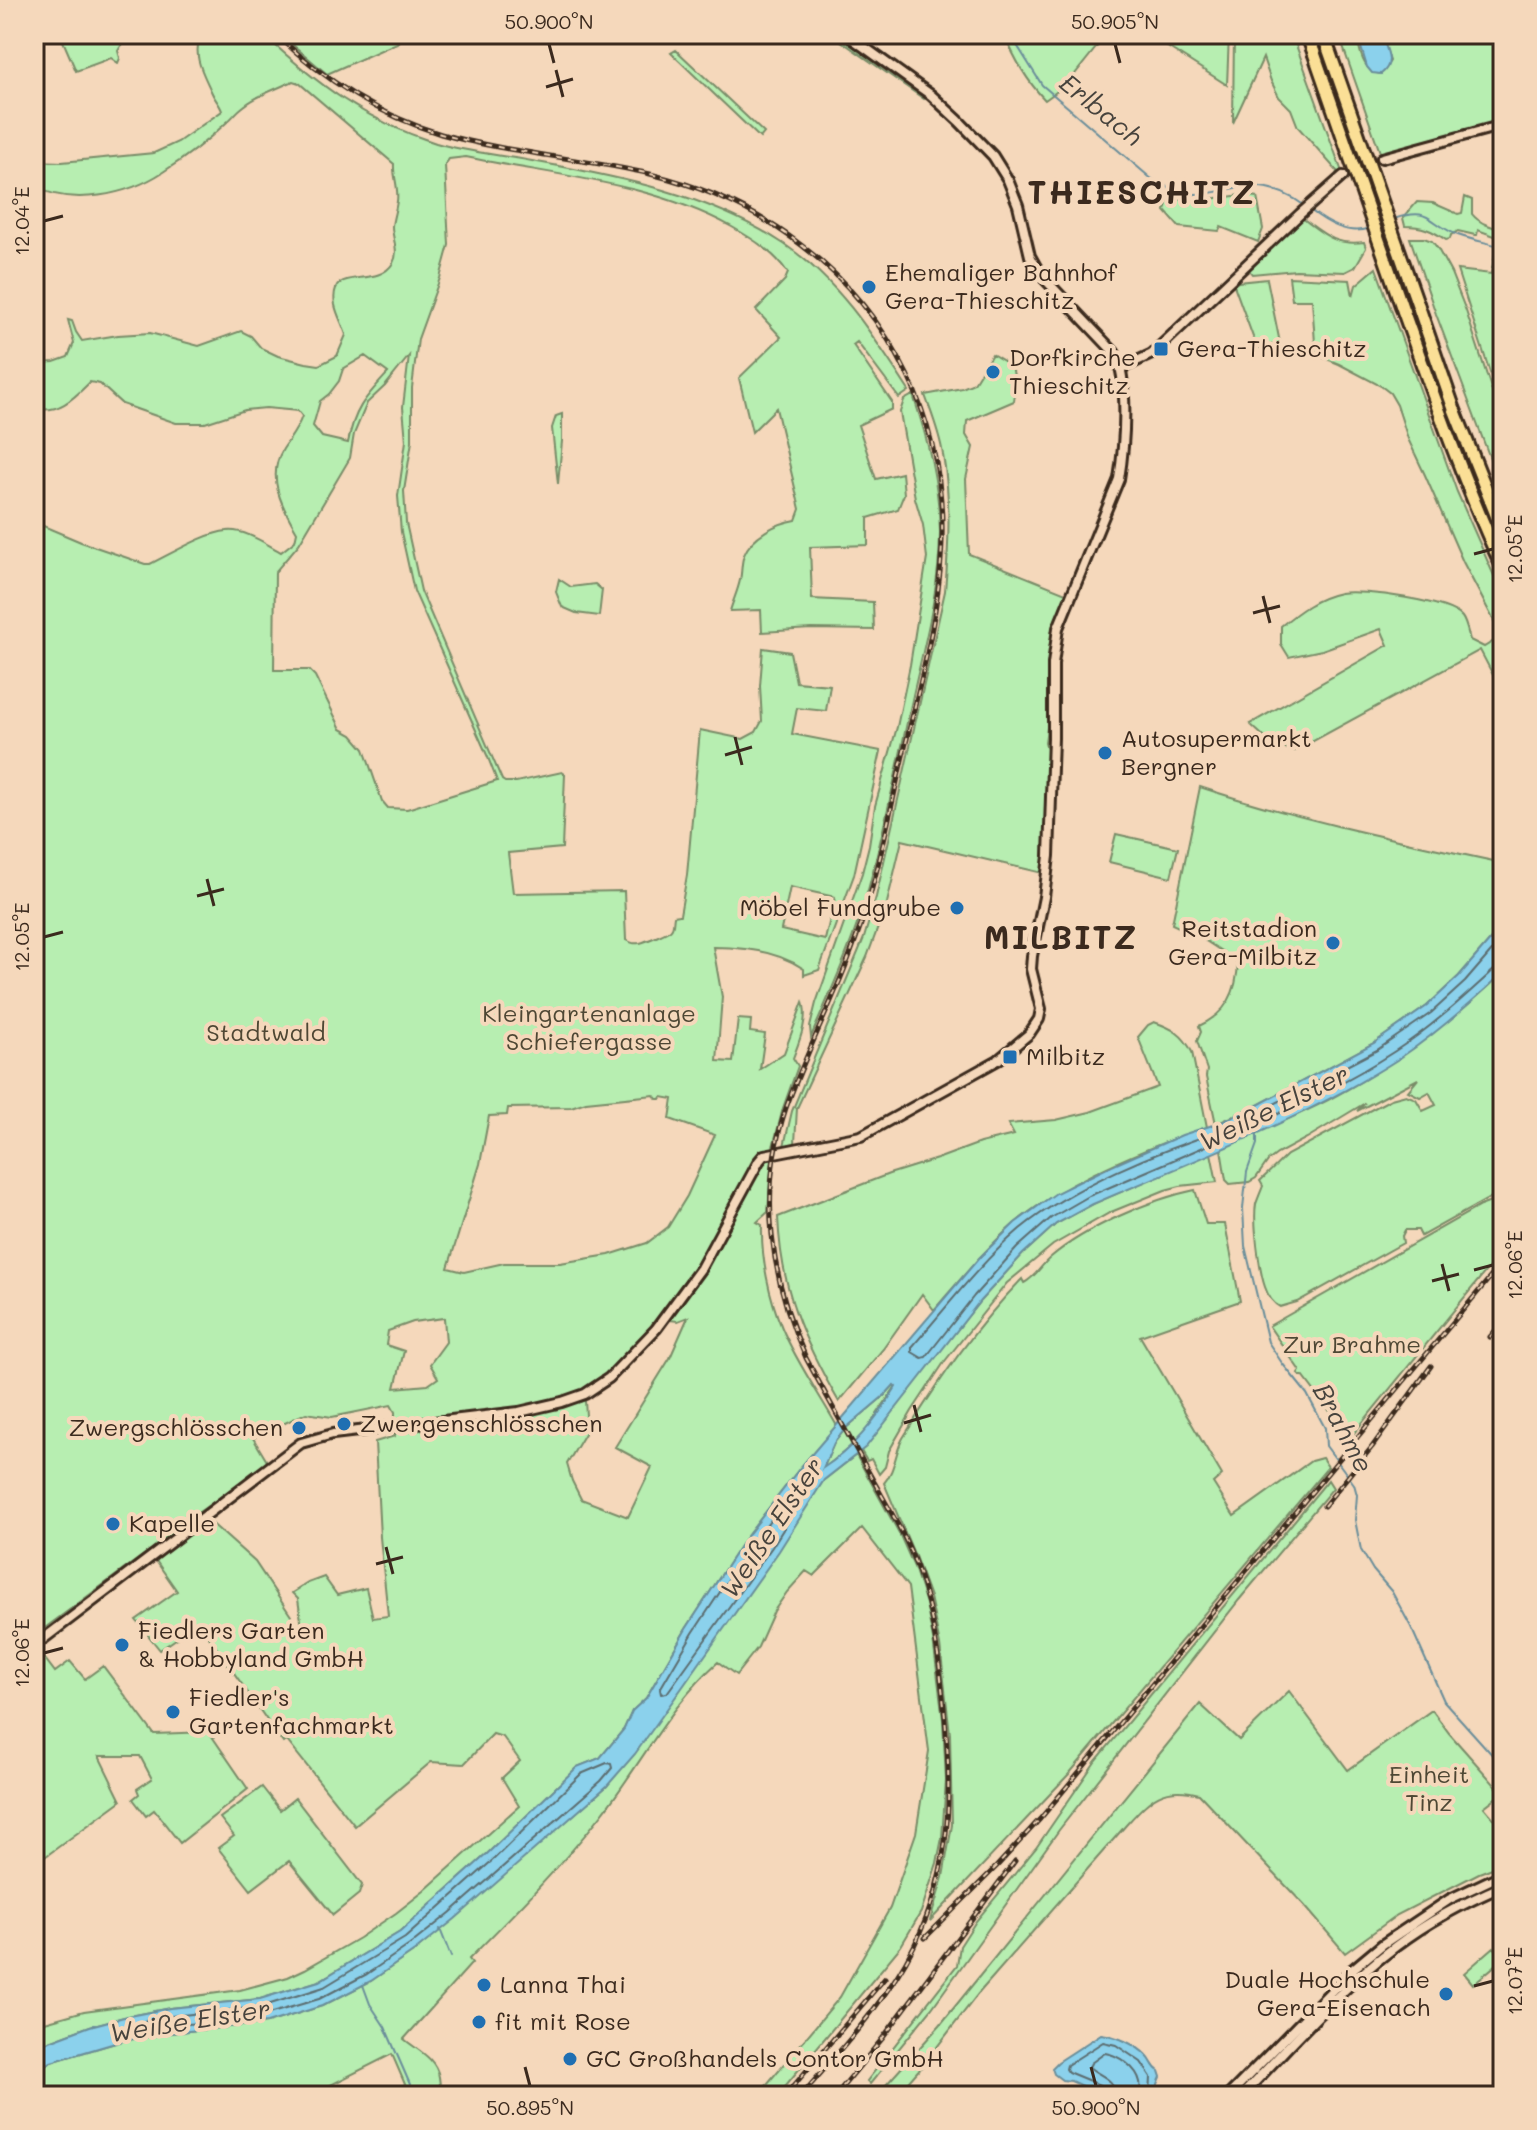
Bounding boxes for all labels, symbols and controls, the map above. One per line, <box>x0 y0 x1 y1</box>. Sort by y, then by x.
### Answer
text: 50.900°N <box>505 8 593 34</box>
text: 50.905°N <box>1071 8 1159 34</box>
water label: Erlbach <box>1053 65 1150 153</box>
district label: THIESCHITZ <box>1028 170 1256 212</box>
text: 12.04°E <box>8 186 34 256</box>
place label: Ehemaliger Bahnhof Gera-Thieschitz <box>885 256 1118 315</box>
marker: Ehemaliger Bahnhof Gera-Thieschitz <box>860 278 878 296</box>
place label: Gera-Thieschitz <box>1177 332 1366 363</box>
marker: Gera-Thieschitz <box>1152 340 1170 358</box>
place label: Dorfkirche Thieschitz <box>1009 341 1136 400</box>
marker: Dorfkirche Thieschitz <box>984 363 1002 381</box>
text: 12.05°E <box>1501 514 1527 584</box>
place label: Autosupermarkt Bergner <box>1121 722 1311 781</box>
marker: Autosupermarkt Bergner <box>1096 744 1114 762</box>
place label: Möbel Fundgrube <box>739 891 941 922</box>
marker: Möbel Fundgrube <box>948 899 966 917</box>
text: 12.05°E <box>8 902 34 972</box>
place label: Reitstadion Gera-Milbitz <box>1168 912 1317 971</box>
district label: MILBITZ <box>984 915 1138 957</box>
marker: Reitstadion Gera-Milbitz <box>1324 934 1342 952</box>
park label: Kleingartenanlage Schiefergasse <box>482 997 696 1056</box>
park label: Stadtwald <box>206 1016 326 1047</box>
place label: Milbitz <box>1026 1040 1105 1071</box>
marker: Milbitz <box>1001 1048 1019 1066</box>
water label: Weiße Elster <box>1193 1056 1354 1158</box>
text: 12.06°E <box>1501 1230 1527 1300</box>
park label: Zur Brahme <box>1283 1328 1421 1359</box>
water label: Brahme <box>1306 1377 1382 1478</box>
place label: Zwergenschlösschen <box>360 1407 602 1438</box>
place label: Zwergschlösschen <box>69 1411 283 1442</box>
marker: Zwergenschlösschen <box>335 1415 353 1433</box>
marker: Zwergschlösschen <box>290 1419 308 1437</box>
water label: Weiße Elster <box>712 1451 831 1604</box>
place label: Kapelle <box>129 1507 215 1538</box>
marker: Kapelle <box>104 1515 122 1533</box>
place label: Fiedlers Garten & Hobbyland GmbH <box>138 1614 364 1673</box>
text: 12.06°E <box>8 1618 34 1688</box>
marker: Fiedlers Garten & Hobbyland GmbH <box>113 1636 131 1654</box>
place label: Fiedler's Gartenfachmarkt <box>189 1681 394 1740</box>
marker: Fiedler's Gartenfachmarkt <box>164 1703 182 1721</box>
park label: Einheit Tinz <box>1389 1758 1469 1817</box>
text: 12.07°E <box>1501 1947 1527 2015</box>
place label: Duale Hochschule Gera-Eisenach <box>1225 1963 1430 2022</box>
place label: Lanna Thai <box>500 1968 626 1999</box>
marker: Lanna Thai <box>475 1976 493 1994</box>
marker: Duale Hochschule Gera-Eisenach <box>1437 1985 1455 2003</box>
water label: Weiße Elster <box>107 1991 273 2050</box>
place label: fit mit Rose <box>495 2005 631 2036</box>
marker: fit mit Rose <box>470 2013 488 2031</box>
place label: GC Großhandels Contor GmbH <box>586 2042 944 2073</box>
marker: GC Großhandels Contor GmbH <box>561 2050 579 2068</box>
text: 50.895°N <box>486 2094 574 2120</box>
text: 50.900°N <box>1052 2094 1140 2120</box>

